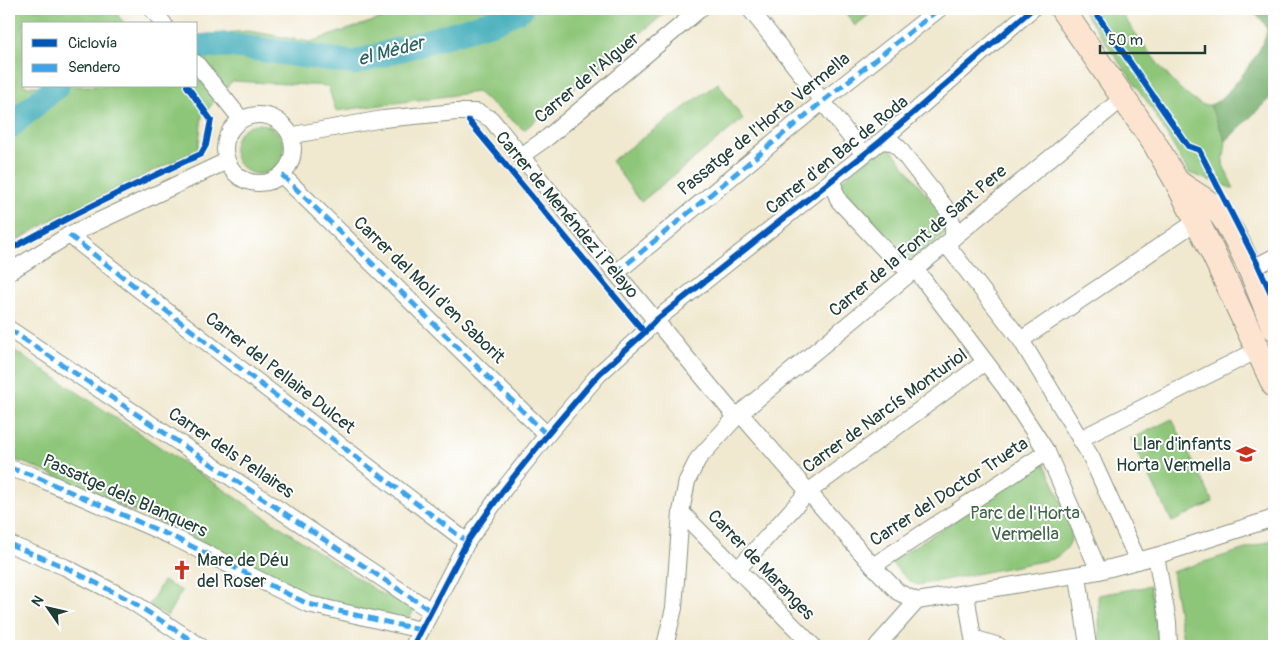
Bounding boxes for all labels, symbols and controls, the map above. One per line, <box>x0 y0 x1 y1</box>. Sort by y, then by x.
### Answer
legend <box>22 22 198 88</box>
scale bar <box>1100 22 1206 54</box>
street label: Carrer de l'Alguer <box>530 27 645 129</box>
water label: el Mèder <box>355 30 429 71</box>
text: 50 m <box>1108 31 1143 50</box>
text: Ciclovía <box>68 34 117 53</box>
street label: Passatge de l'Horta Vermella <box>673 47 855 201</box>
text: Sendero <box>68 58 120 77</box>
street label: Carrer d'en Bac de Roda <box>761 90 913 220</box>
street label: Carrer de Menéndez i Pelayo <box>490 127 644 304</box>
street label: Carrer de la Font de Sant Pere <box>824 160 1012 322</box>
street label: Carrer del Molí d'en Saborit <box>348 211 510 369</box>
street label: Carrer del Pellaire Dulcet <box>200 307 360 439</box>
street label: Carrer de Narcís Monturiol <box>798 343 972 479</box>
street label: Carrer dels Pellaires <box>164 402 298 504</box>
street label: Carrer del Doctor Trueta <box>866 432 1032 552</box>
place label: Llar d'infants Horta Vermella <box>1116 433 1231 477</box>
school or university icon: Llar d'infants Horta Vermella <box>1235 443 1257 465</box>
street label: Passatge dels Blanquers <box>39 449 211 543</box>
park label: Parc de l'Horta Vermella <box>970 502 1080 546</box>
street label: Carrer de Maranges <box>702 505 820 625</box>
place label: Mare de Déu del Roser <box>197 549 289 593</box>
church icon: Mare de Déu del Roser <box>171 559 193 581</box>
north arrow <box>22 582 72 632</box>
text: N <box>28 592 47 610</box>

